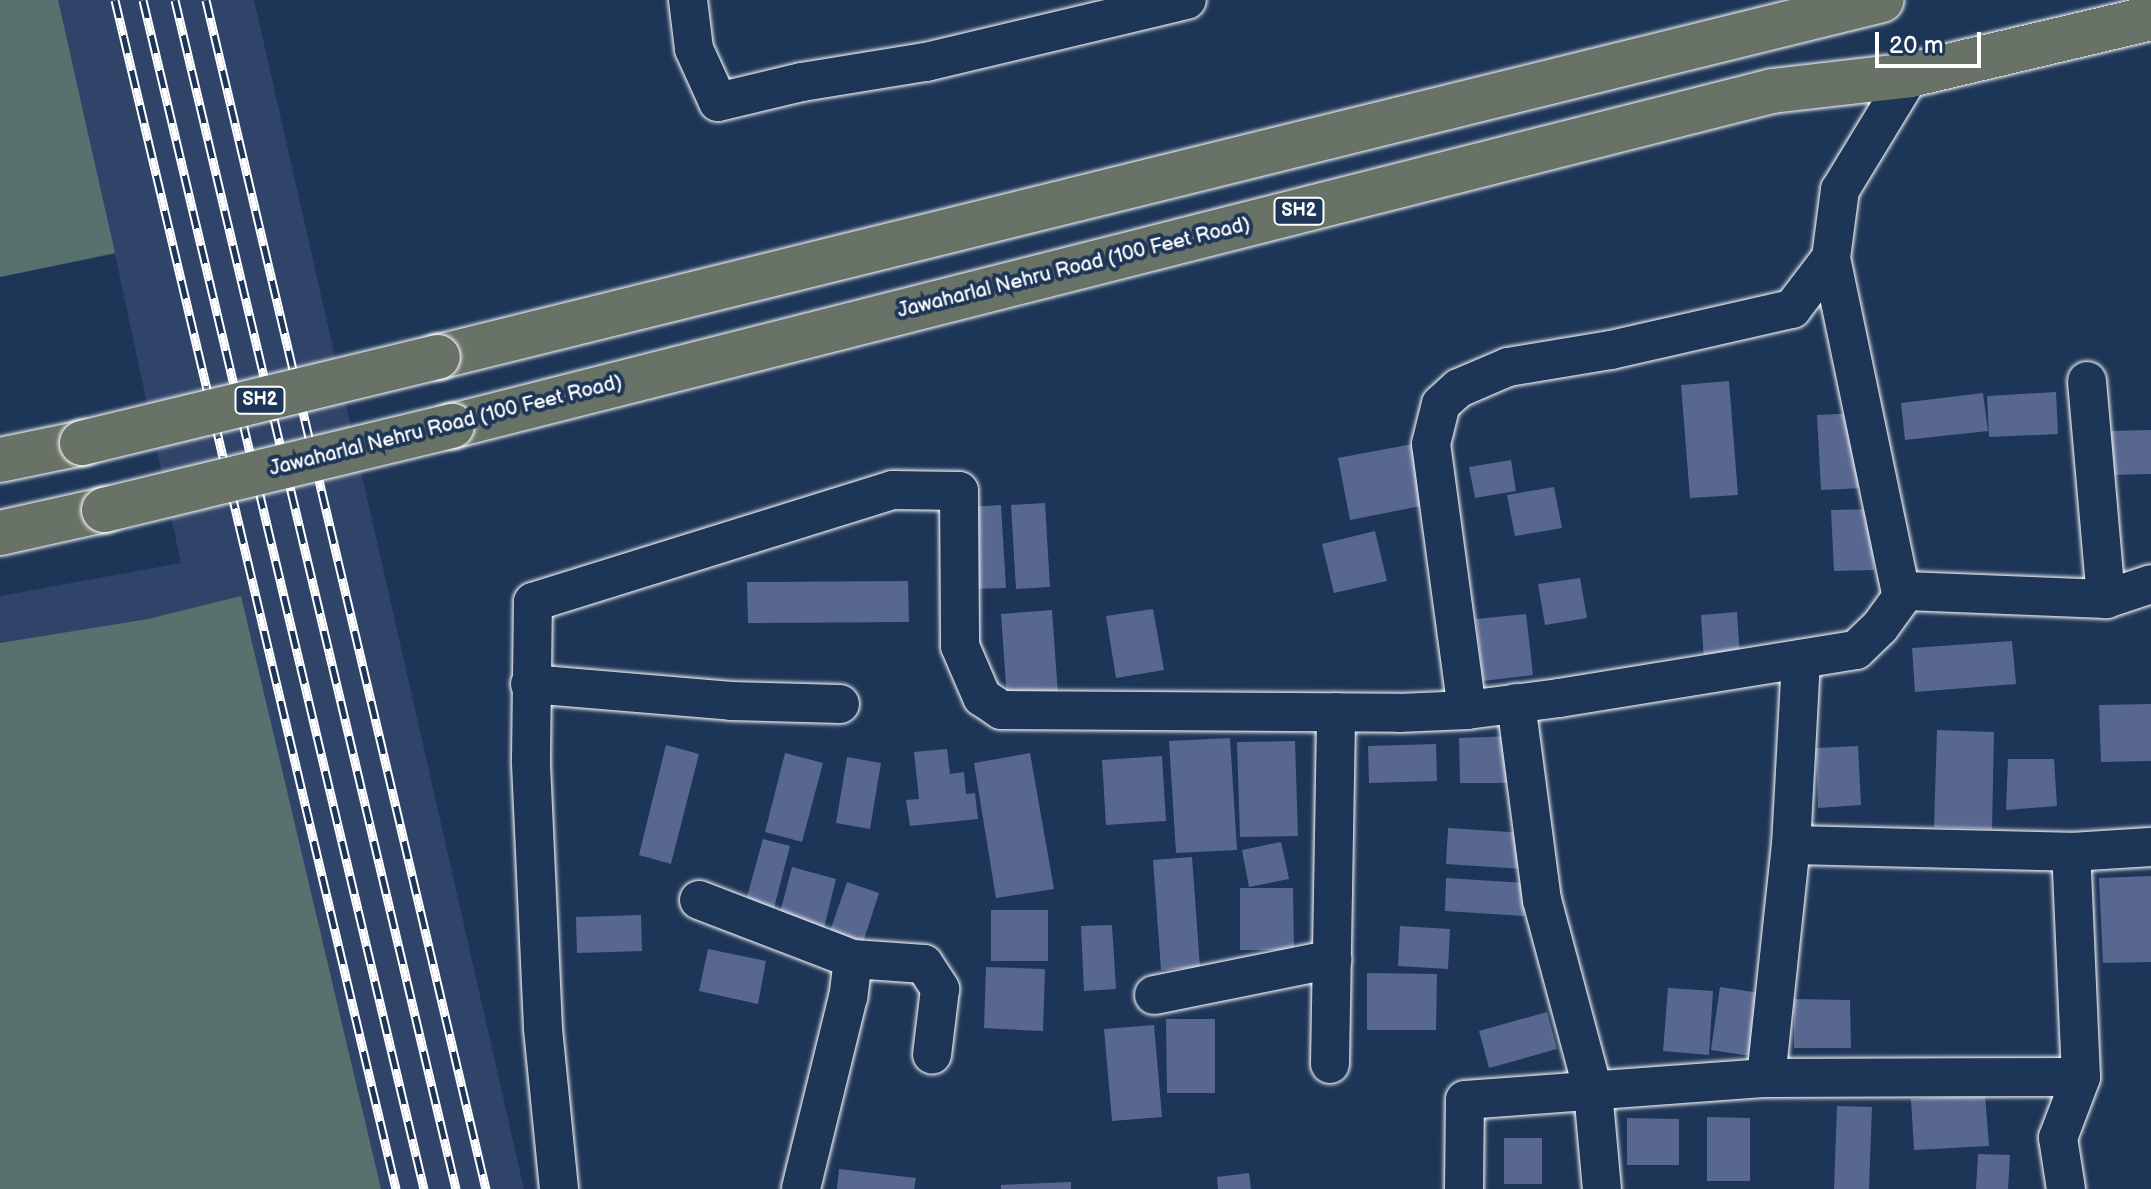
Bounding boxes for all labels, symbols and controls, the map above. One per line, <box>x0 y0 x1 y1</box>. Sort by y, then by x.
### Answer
scale bar <box>1879 16 1985 66</box>
text: 20 m <box>1889 31 1944 60</box>
road number: SH2 <box>1273 197 1325 225</box>
street label: Jawaharlal Nehru Road (100 Feet Road) <box>895 212 1253 324</box>
street label: Jawaharlal Nehru Road (100 Feet Road) <box>267 370 625 482</box>
road number: SH2 <box>234 386 286 414</box>

